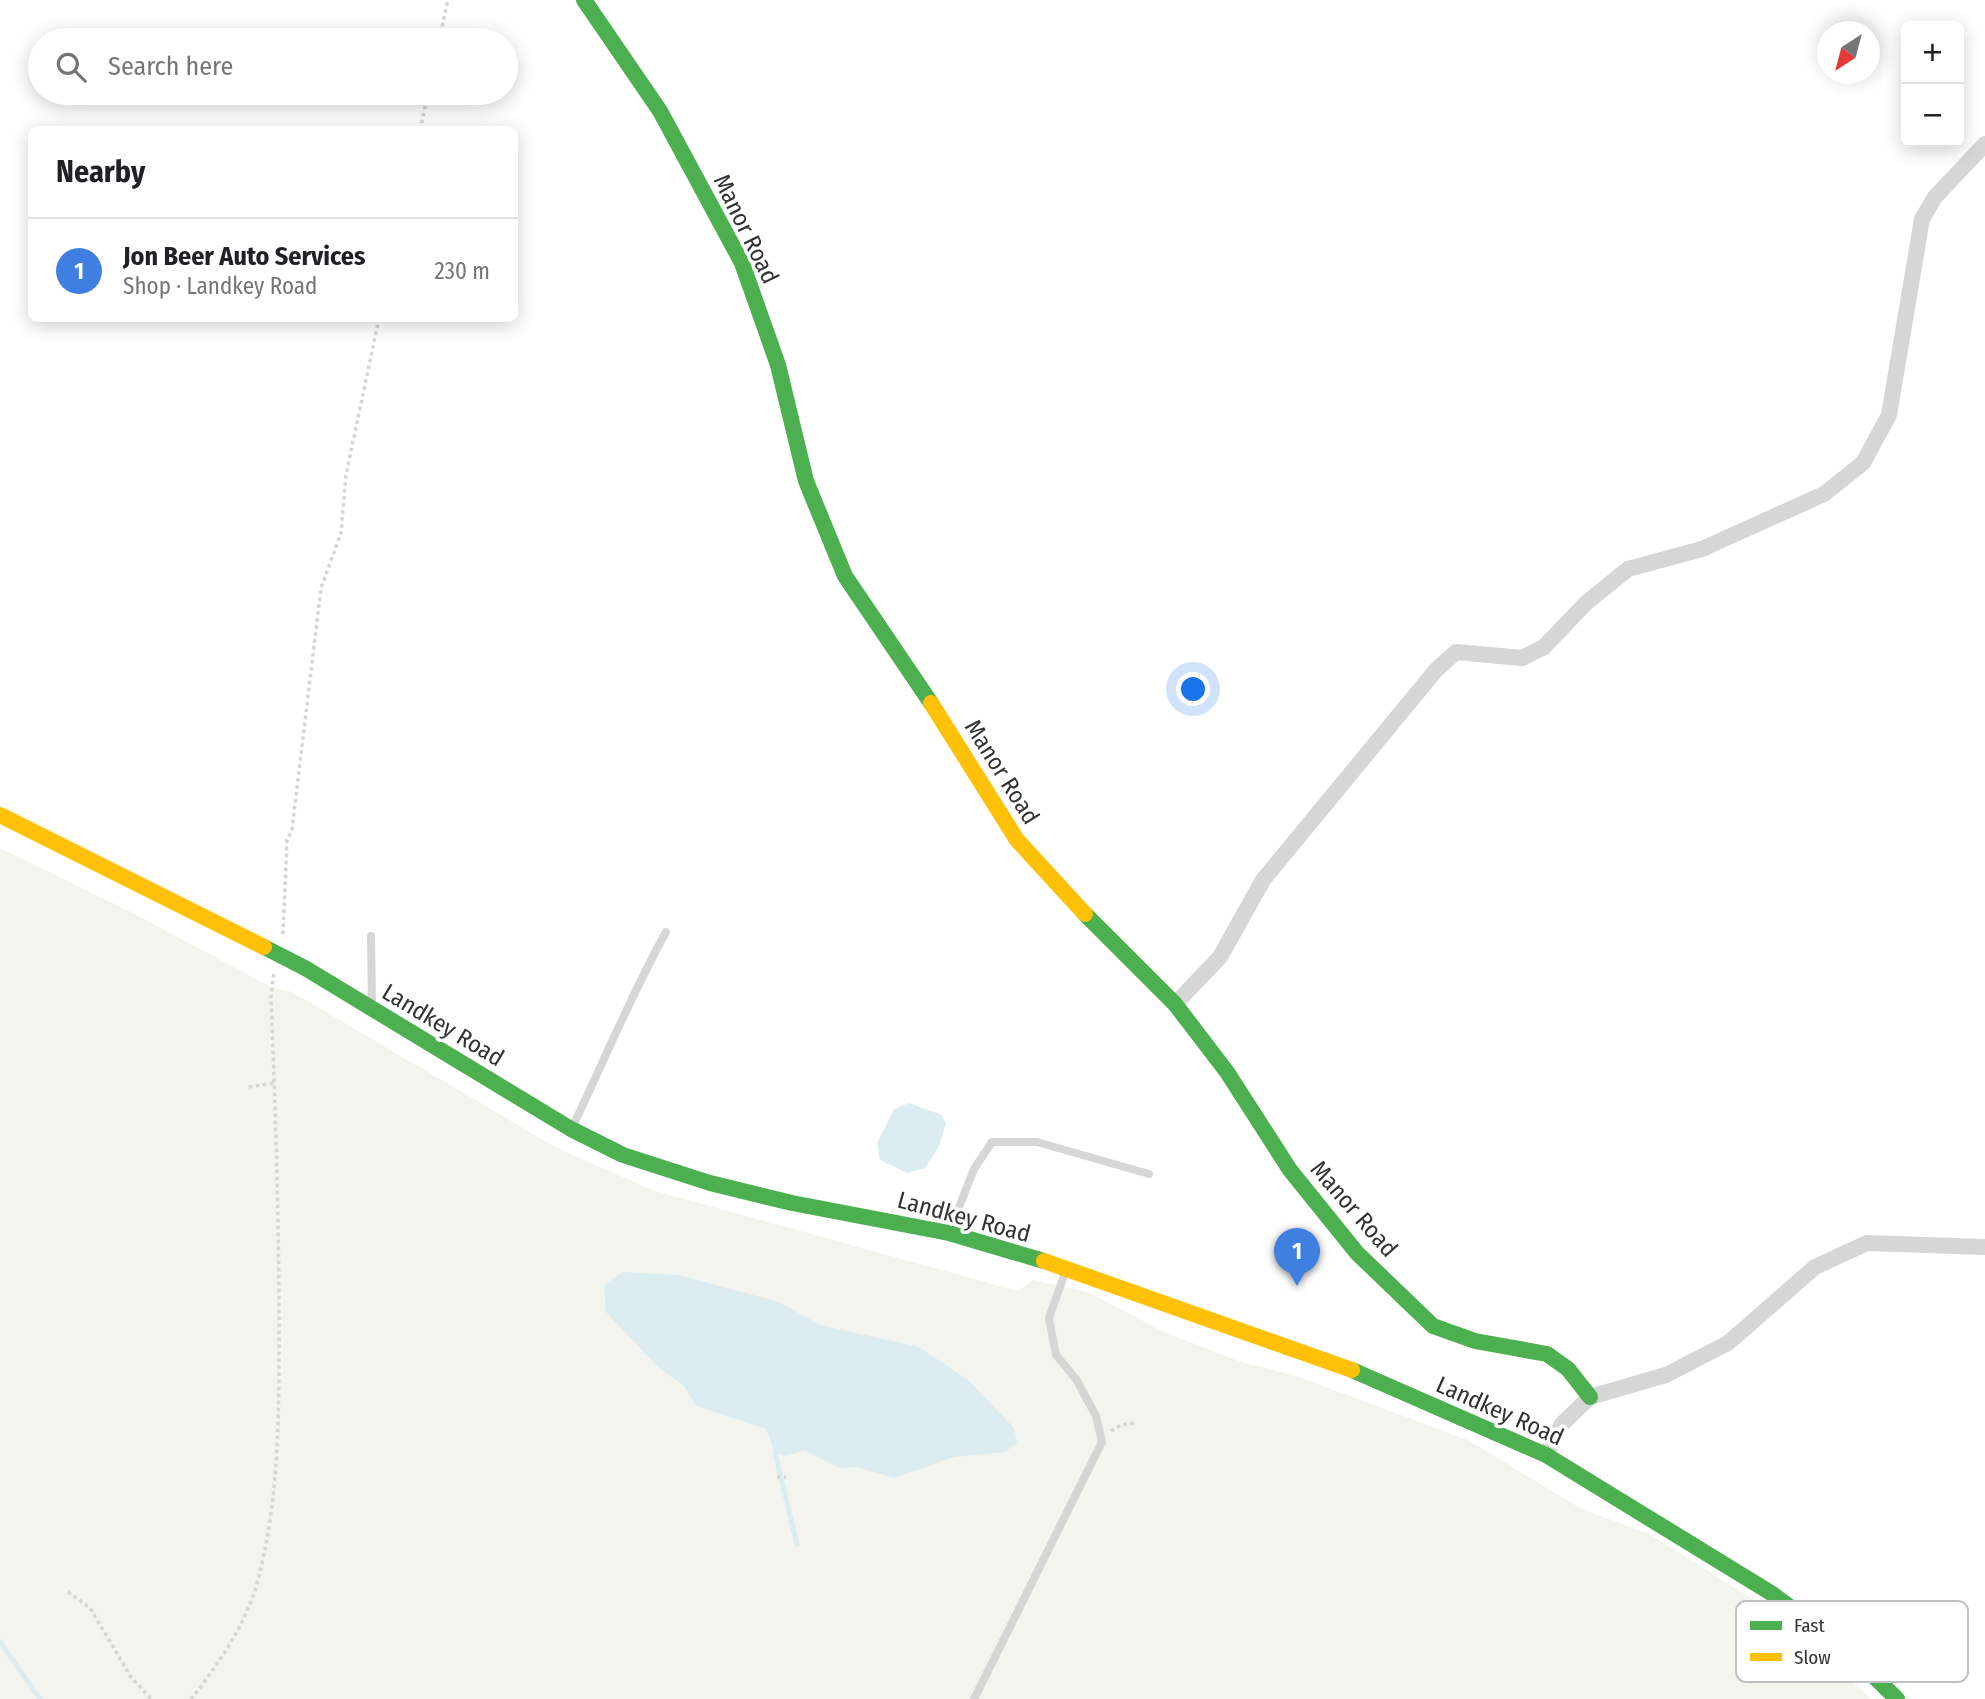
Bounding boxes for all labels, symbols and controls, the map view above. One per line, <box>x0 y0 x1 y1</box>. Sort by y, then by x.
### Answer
north arrow <box>1817 21 1880 84</box>
map controls <box>1901 21 1964 147</box>
button: + <box>1901 21 1964 84</box>
search box <box>28 28 518 105</box>
icon: search <box>52 48 90 86</box>
text: Search here <box>108 51 233 82</box>
button: − <box>1901 84 1964 147</box>
text: Nearby <box>56 154 145 190</box>
street label: Manor Road <box>708 170 784 288</box>
text: Jon Beer Auto Services <box>123 241 365 272</box>
text: 1 <box>74 257 84 285</box>
text: 230 m <box>434 257 490 285</box>
text: Shop · Landkey Road <box>123 272 317 300</box>
your location <box>1176 672 1210 706</box>
street label: Manor Road <box>959 715 1045 829</box>
street label: Landkey Road <box>377 978 509 1072</box>
street label: Manor Road <box>1305 1155 1403 1263</box>
street label: Landkey Road <box>894 1186 1034 1248</box>
pin: 1 <box>1274 1228 1320 1286</box>
street label: Landkey Road <box>1432 1370 1568 1452</box>
legend <box>1736 1601 1968 1682</box>
text: Fast <box>1794 1614 1825 1637</box>
text: Slow <box>1794 1646 1831 1669</box>

